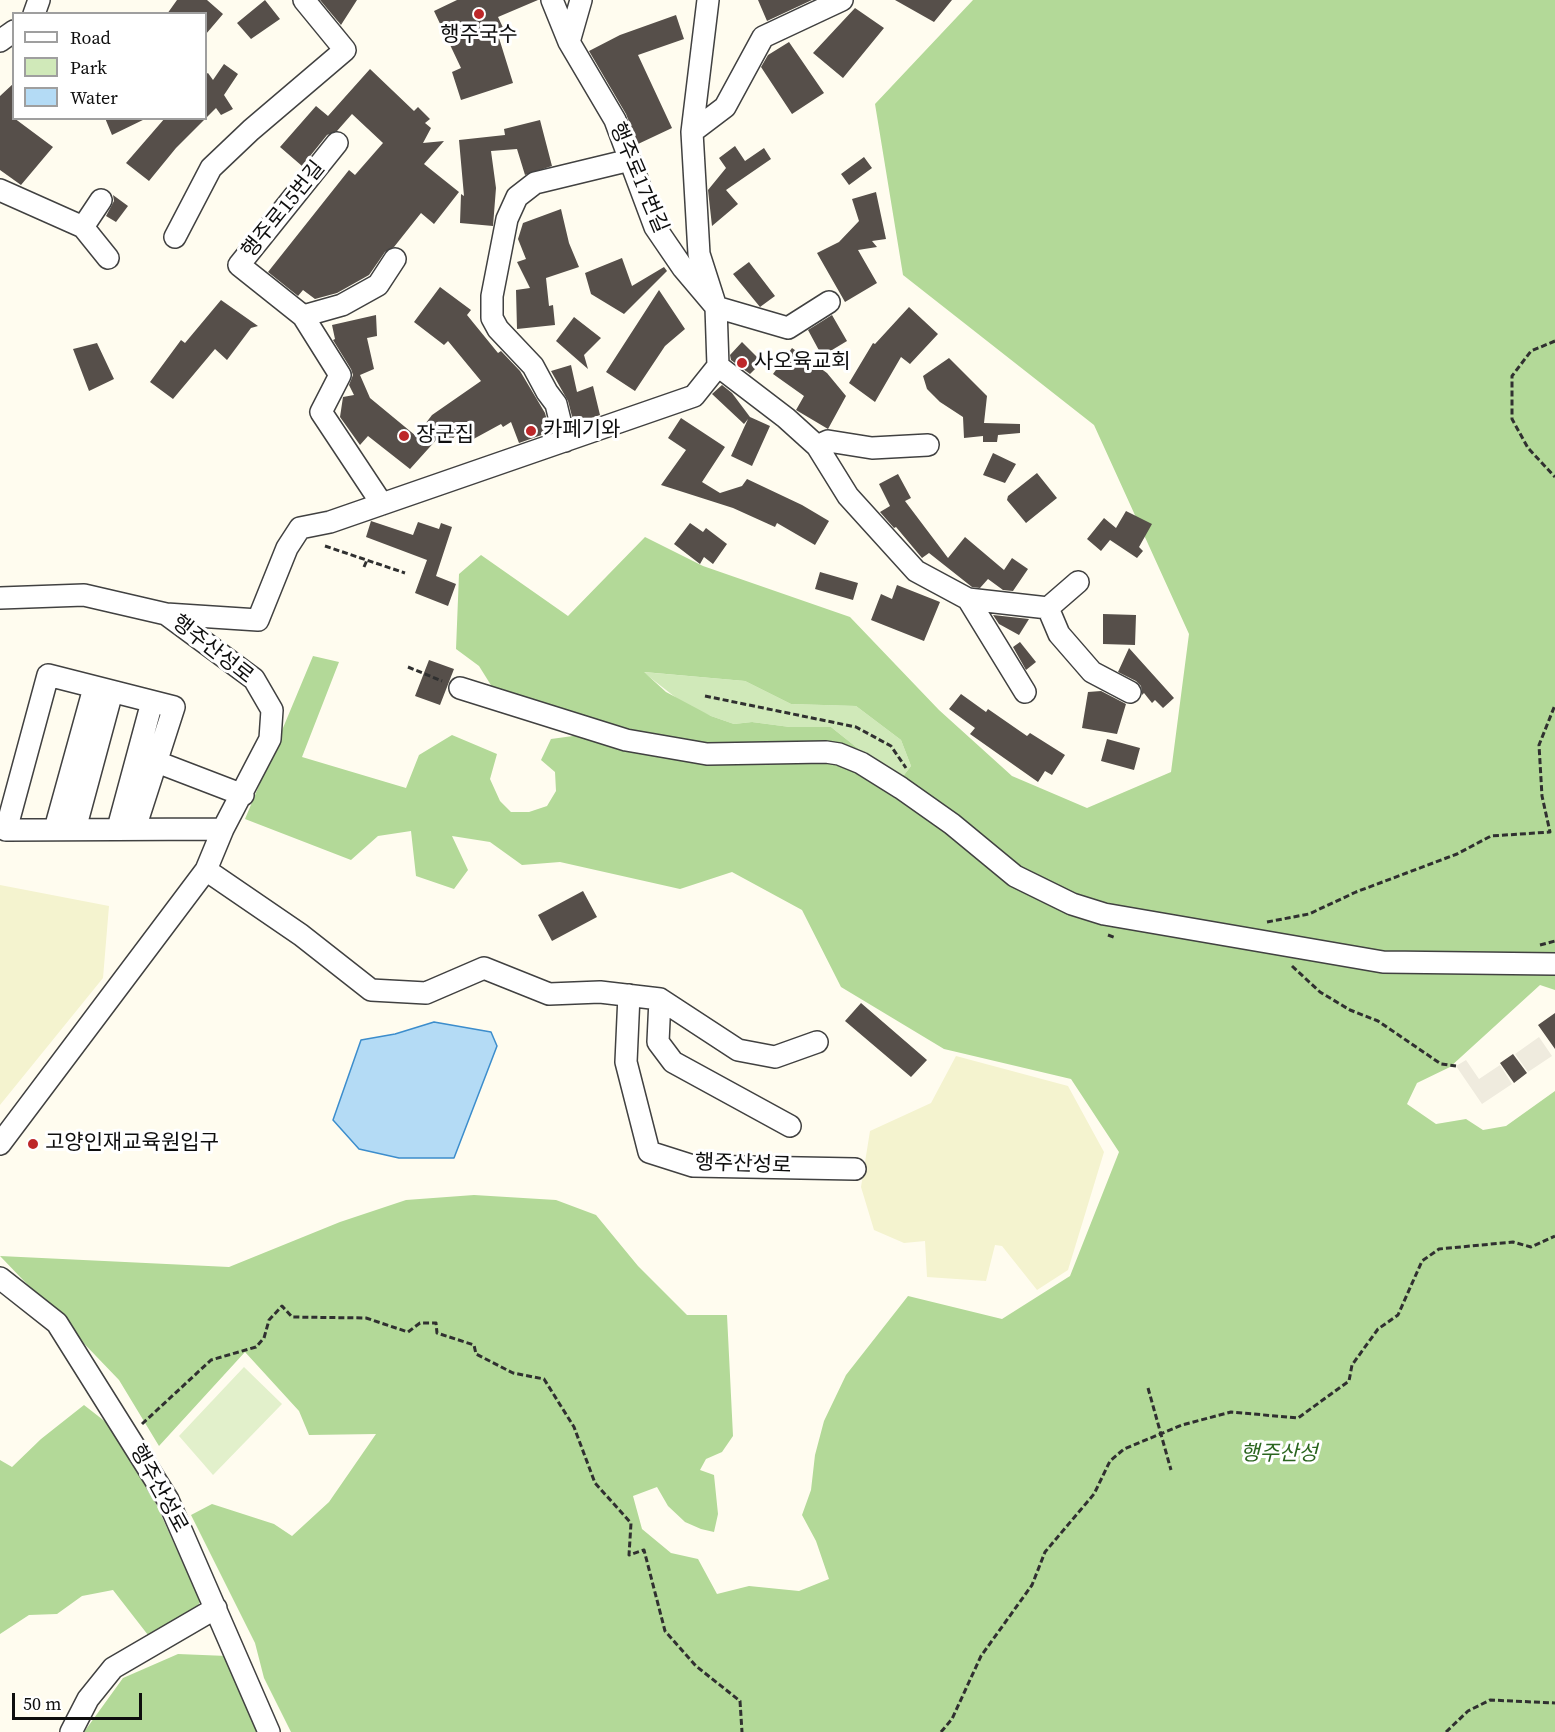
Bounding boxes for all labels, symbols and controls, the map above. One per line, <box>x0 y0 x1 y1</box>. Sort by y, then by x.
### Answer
marker: 행주국수 <box>472 7 486 21</box>
legend <box>12 12 207 120</box>
place label: 행주국수 <box>440 23 518 49</box>
text: Road <box>70 25 111 50</box>
text: Park <box>70 55 107 80</box>
text: Water <box>70 85 118 110</box>
street label: 행주로17번길 <box>603 119 673 237</box>
street label: 행주로15번길 <box>237 156 331 264</box>
place label: 사오육교회 <box>754 350 851 376</box>
marker: 사오육교회 <box>735 356 749 370</box>
place label: 카페기와 <box>543 418 620 444</box>
place label: 장군집 <box>416 423 474 449</box>
marker: 카페기와 <box>524 424 538 438</box>
marker: 장군집 <box>397 429 411 443</box>
street label: 행주산성로 <box>166 610 258 690</box>
place label: 고양인재교육원입구 <box>45 1131 219 1157</box>
marker: 고양인재교육원입구 <box>26 1137 40 1151</box>
street label: 행주산성로 <box>694 1151 792 1179</box>
street label: 행주산성로 <box>124 1441 192 1537</box>
park label: 행주산성 <box>1240 1442 1318 1468</box>
scale bar <box>15 1681 146 1719</box>
text: 50 m <box>23 1691 61 1716</box>

